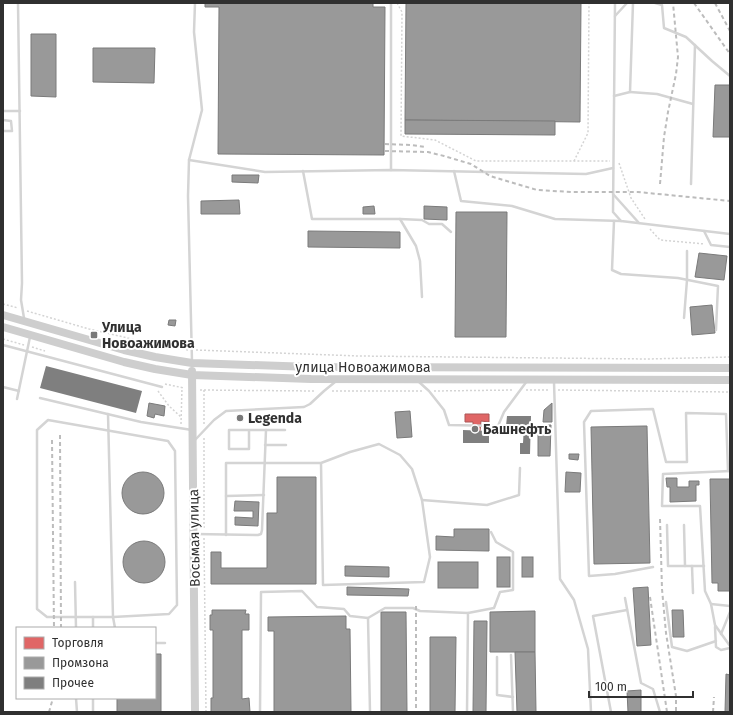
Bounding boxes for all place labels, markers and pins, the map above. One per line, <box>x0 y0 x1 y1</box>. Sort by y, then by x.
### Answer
place label: Улица Новоажимова <box>101 319 195 352</box>
marker: Улица Новоажимова <box>89 330 99 340</box>
place label: Legenda <box>248 410 302 427</box>
marker: Legenda <box>235 413 245 423</box>
place label: Башнефть <box>483 421 552 438</box>
marker: Башнефть <box>470 424 480 434</box>

